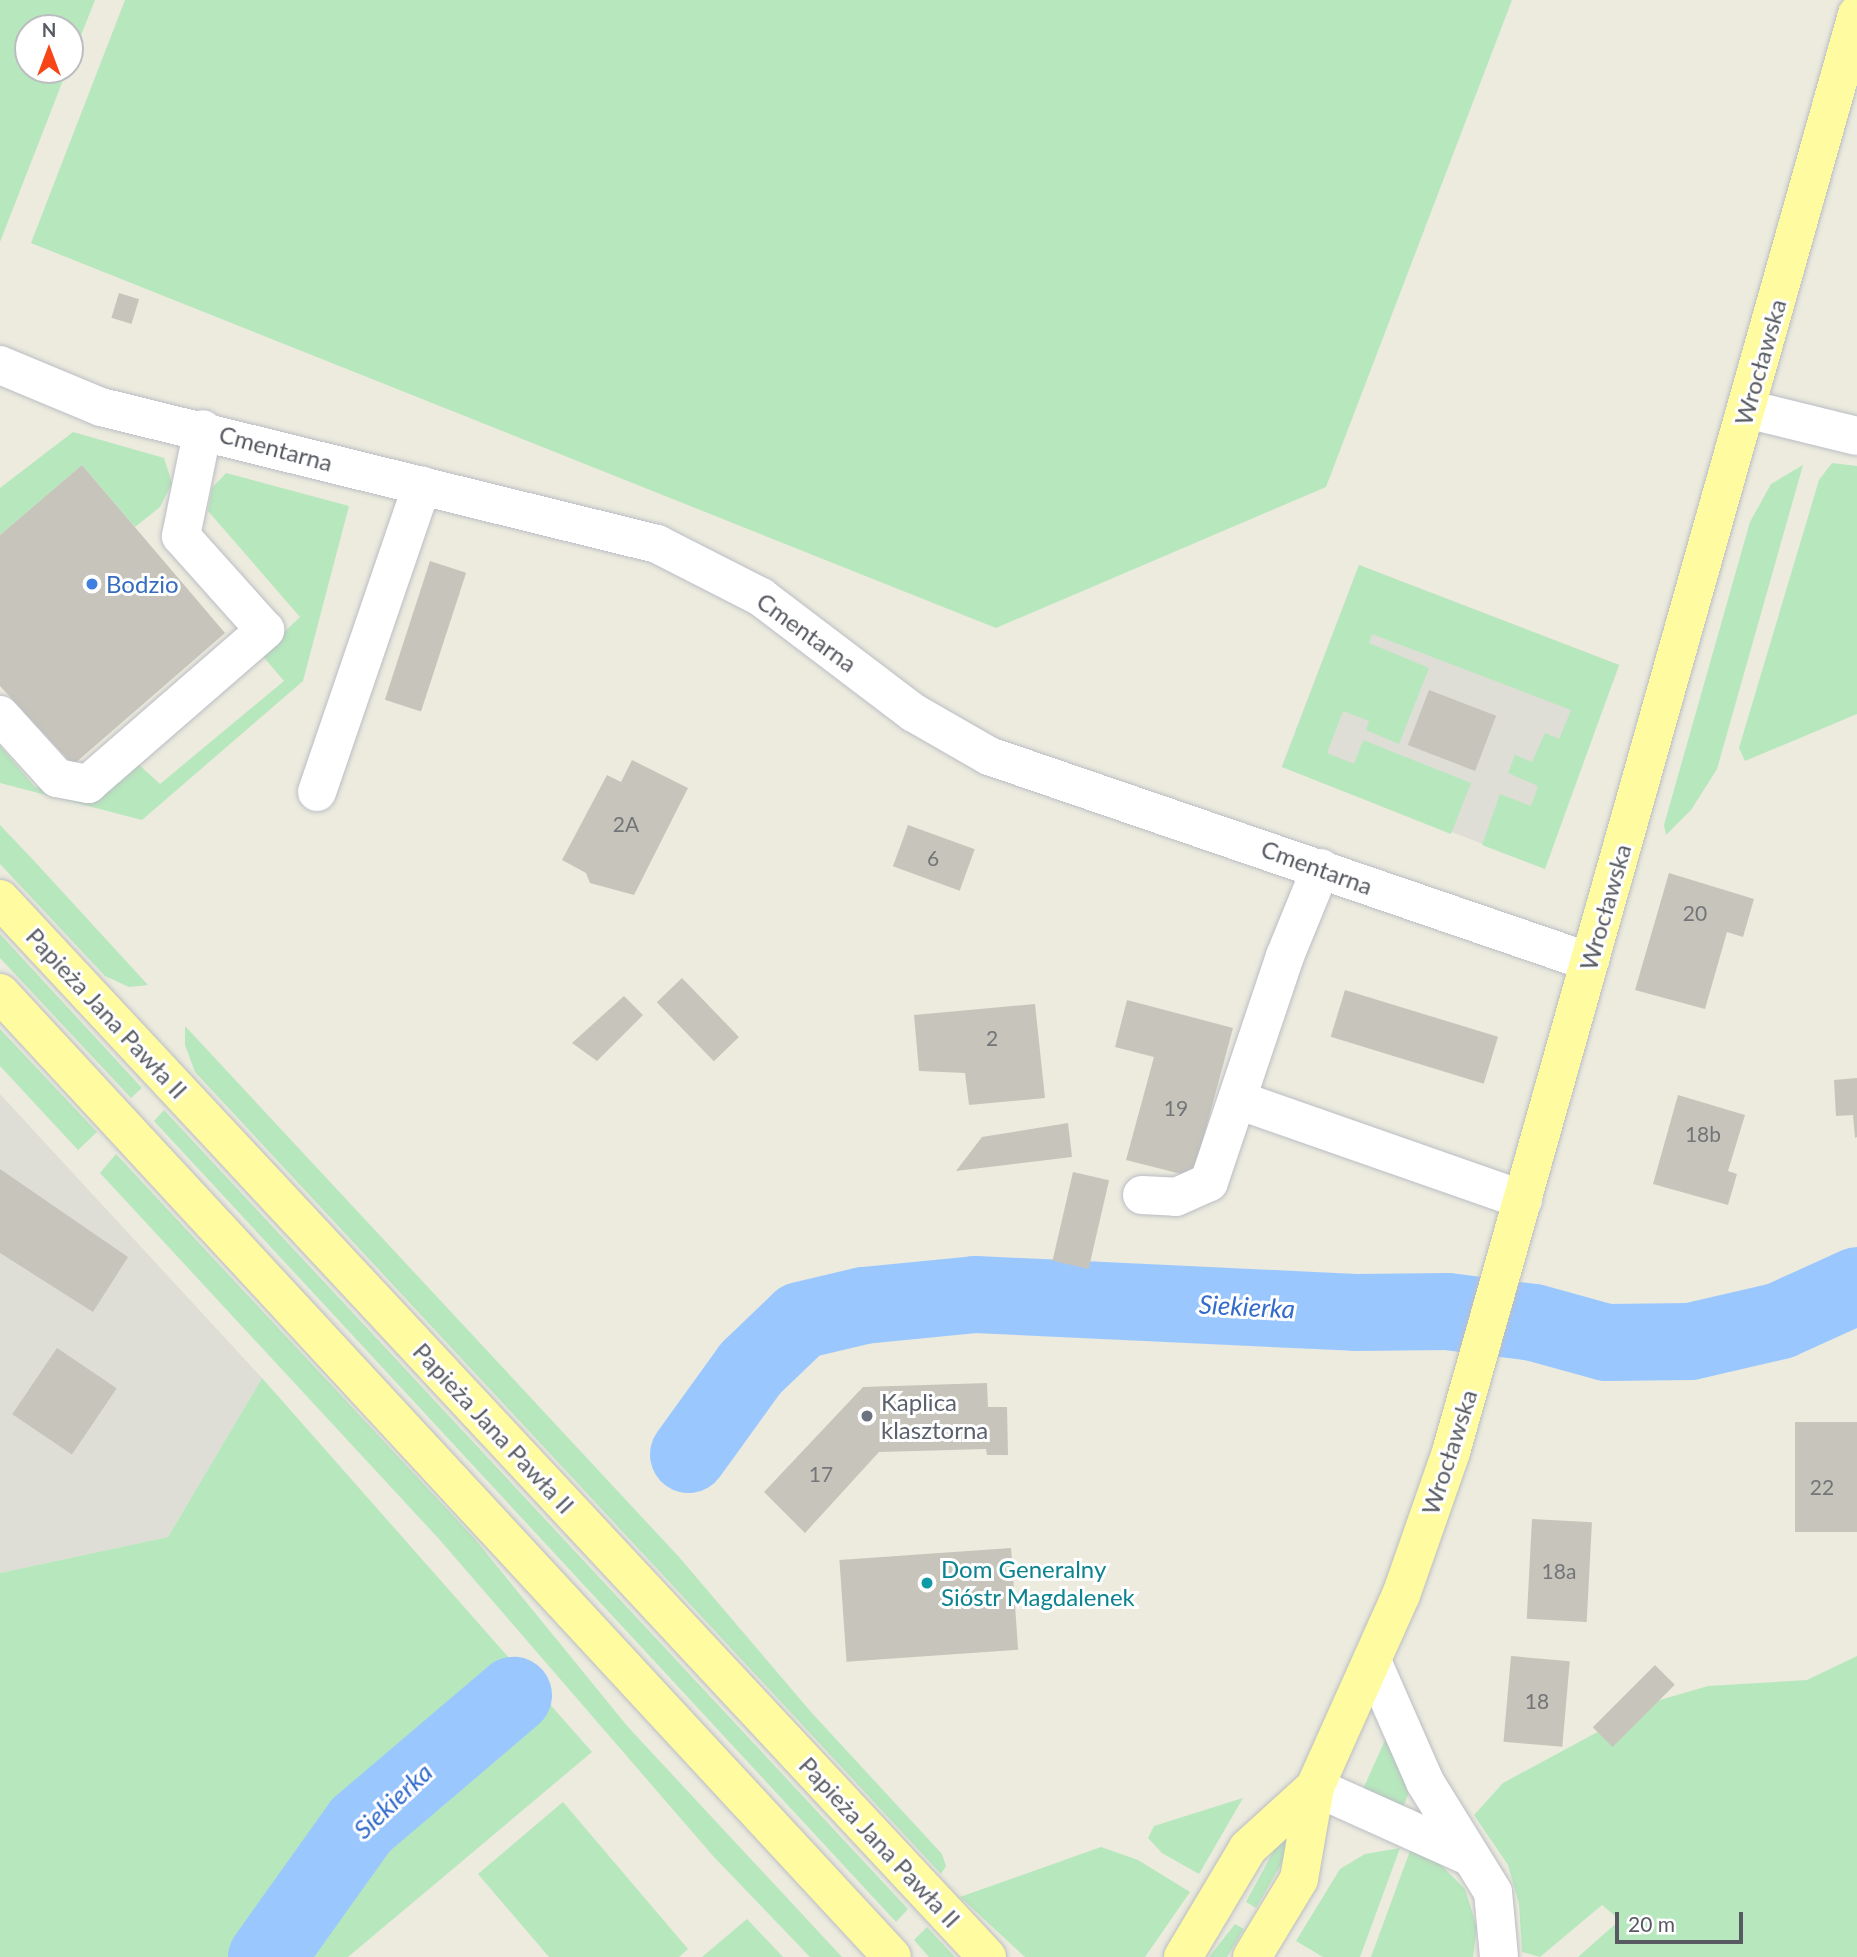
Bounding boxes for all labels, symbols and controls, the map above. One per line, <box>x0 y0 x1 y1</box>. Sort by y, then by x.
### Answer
north arrow <box>14 14 84 84</box>
text: N <box>42 18 56 41</box>
street label: Wrocławska <box>1728 296 1792 428</box>
street label: Cmentarna <box>216 419 336 477</box>
place label: Bodzio <box>106 570 179 598</box>
marker: Bodzio <box>84 576 100 592</box>
street label: Cmentarna <box>752 586 862 678</box>
house number: 2A <box>613 811 639 837</box>
street label: Cmentarna <box>1257 834 1377 900</box>
street label: Wrocławska <box>1573 841 1637 973</box>
house number: 6 <box>927 845 939 871</box>
house number: 20 <box>1683 900 1707 926</box>
street label: Papieża Jana Pawła II <box>20 921 194 1105</box>
house number: 2 <box>986 1025 998 1051</box>
house number: 19 <box>1164 1095 1188 1121</box>
house number: 18b <box>1685 1121 1721 1147</box>
water label: Siekierka <box>1198 1289 1296 1325</box>
street label: Papieża Jana Pawła II <box>407 1336 581 1520</box>
street label: Wrocławska <box>1415 1386 1483 1518</box>
place label: Kaplica klasztorna <box>881 1388 988 1444</box>
marker: Kaplica klasztorna <box>859 1408 875 1424</box>
house number: 17 <box>809 1461 833 1487</box>
house number: 22 <box>1810 1474 1834 1500</box>
place label: Dom Generalny Sióstr Magdalenek <box>941 1555 1135 1611</box>
house number: 18a <box>1542 1558 1576 1584</box>
marker: Dom Generalny Sióstr Magdalenek <box>919 1575 935 1591</box>
house number: 18 <box>1525 1688 1549 1714</box>
street label: Papieża Jana Pawła II <box>793 1750 967 1934</box>
water label: Siekierka <box>347 1757 439 1845</box>
scale bar <box>1619 1898 1747 1942</box>
text: 20 m <box>1628 1911 1675 1936</box>

